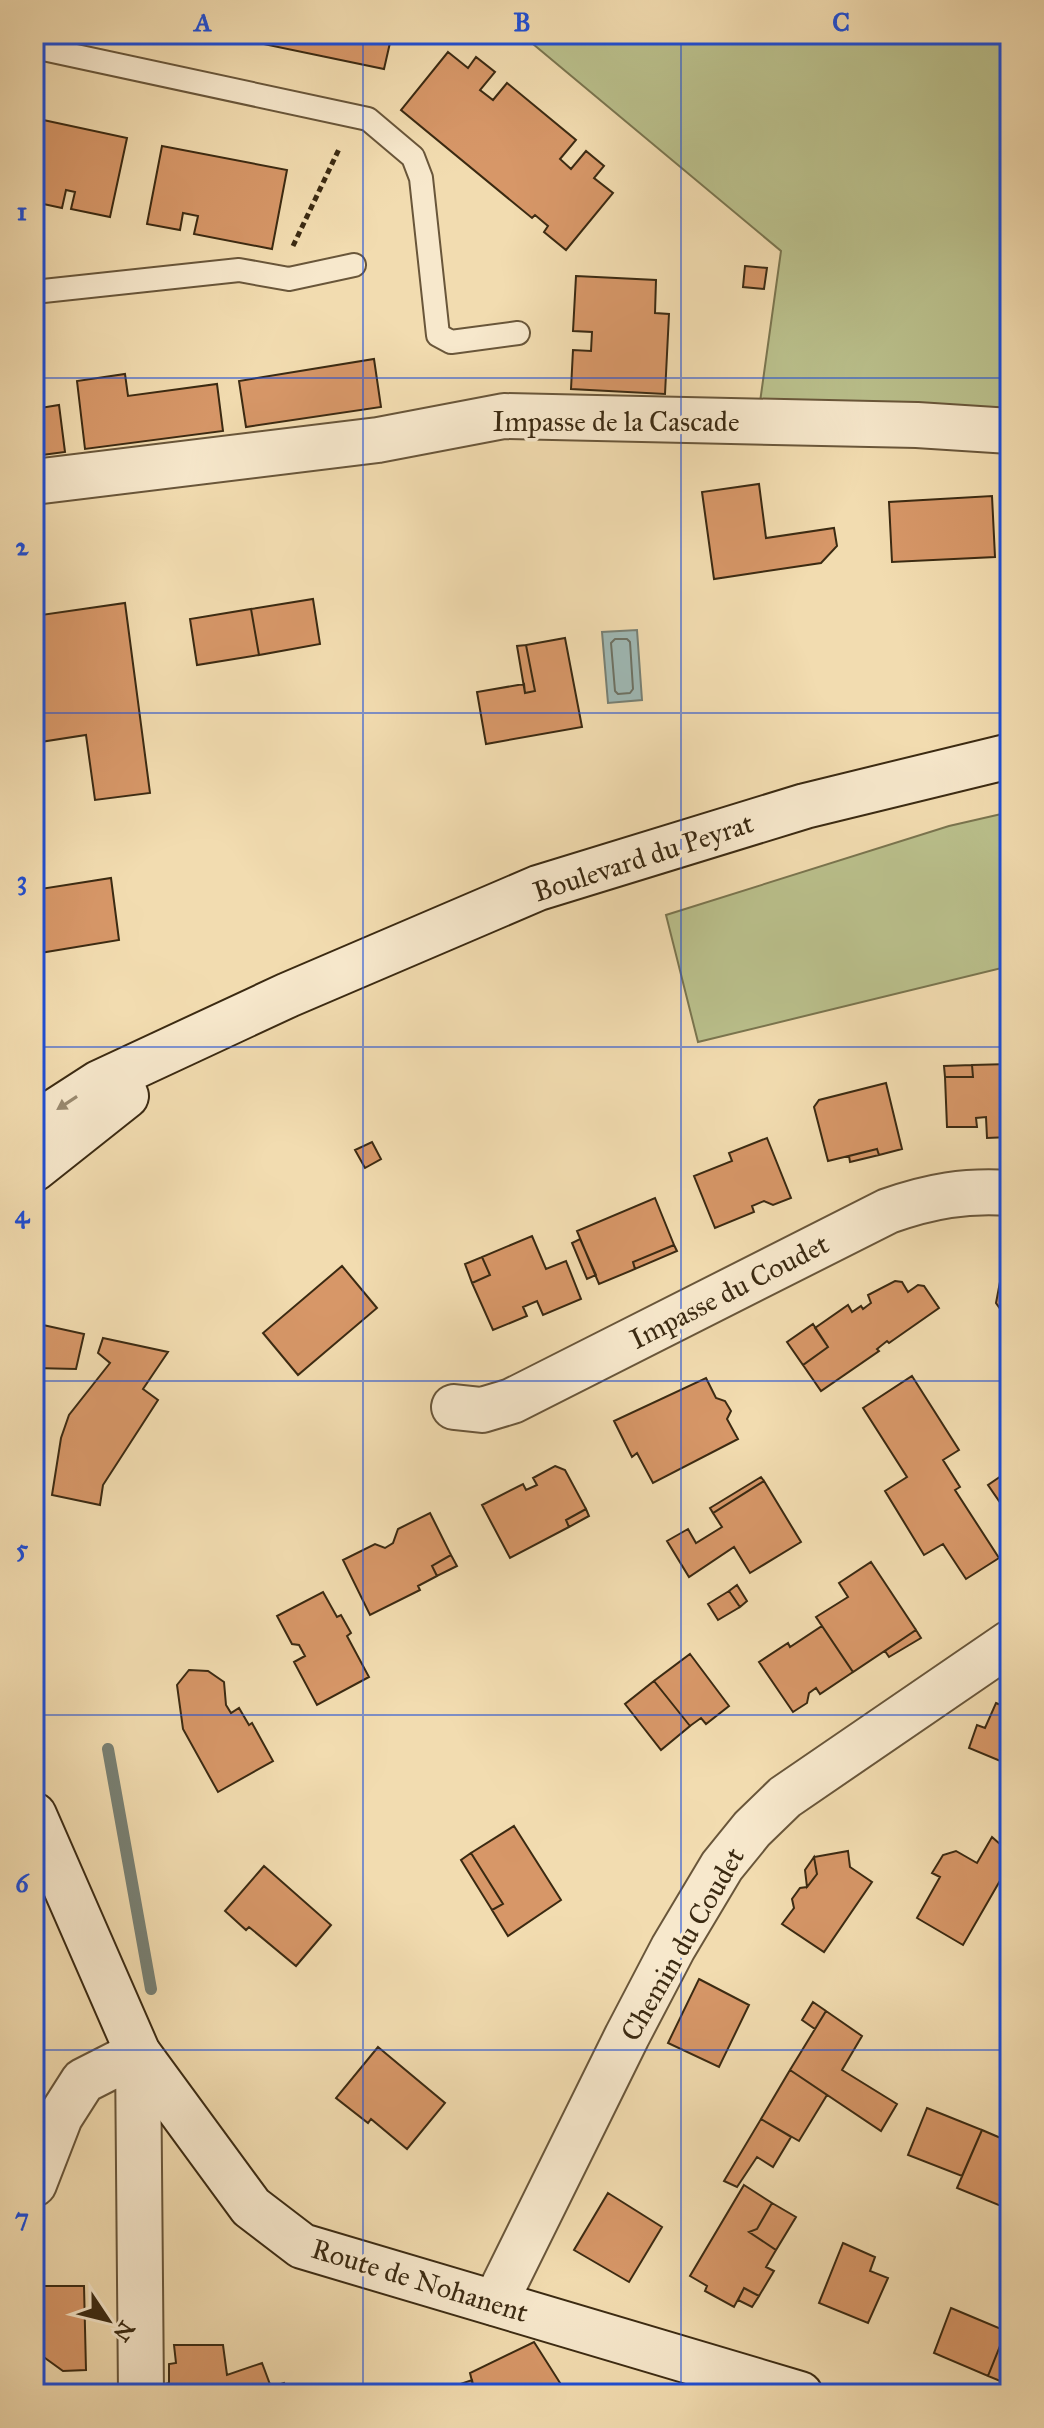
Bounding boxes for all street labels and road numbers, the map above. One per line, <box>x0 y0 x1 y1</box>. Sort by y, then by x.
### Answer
street label: Impasse de la Cascade <box>492 404 740 439</box>
street label: Boulevard du Peyrat <box>529 805 758 910</box>
street label: Impasse du Coudet <box>624 1226 835 1357</box>
street label: Chemin du Coudet <box>613 1841 752 2047</box>
street label: Route de Nohanent <box>307 2231 532 2330</box>

